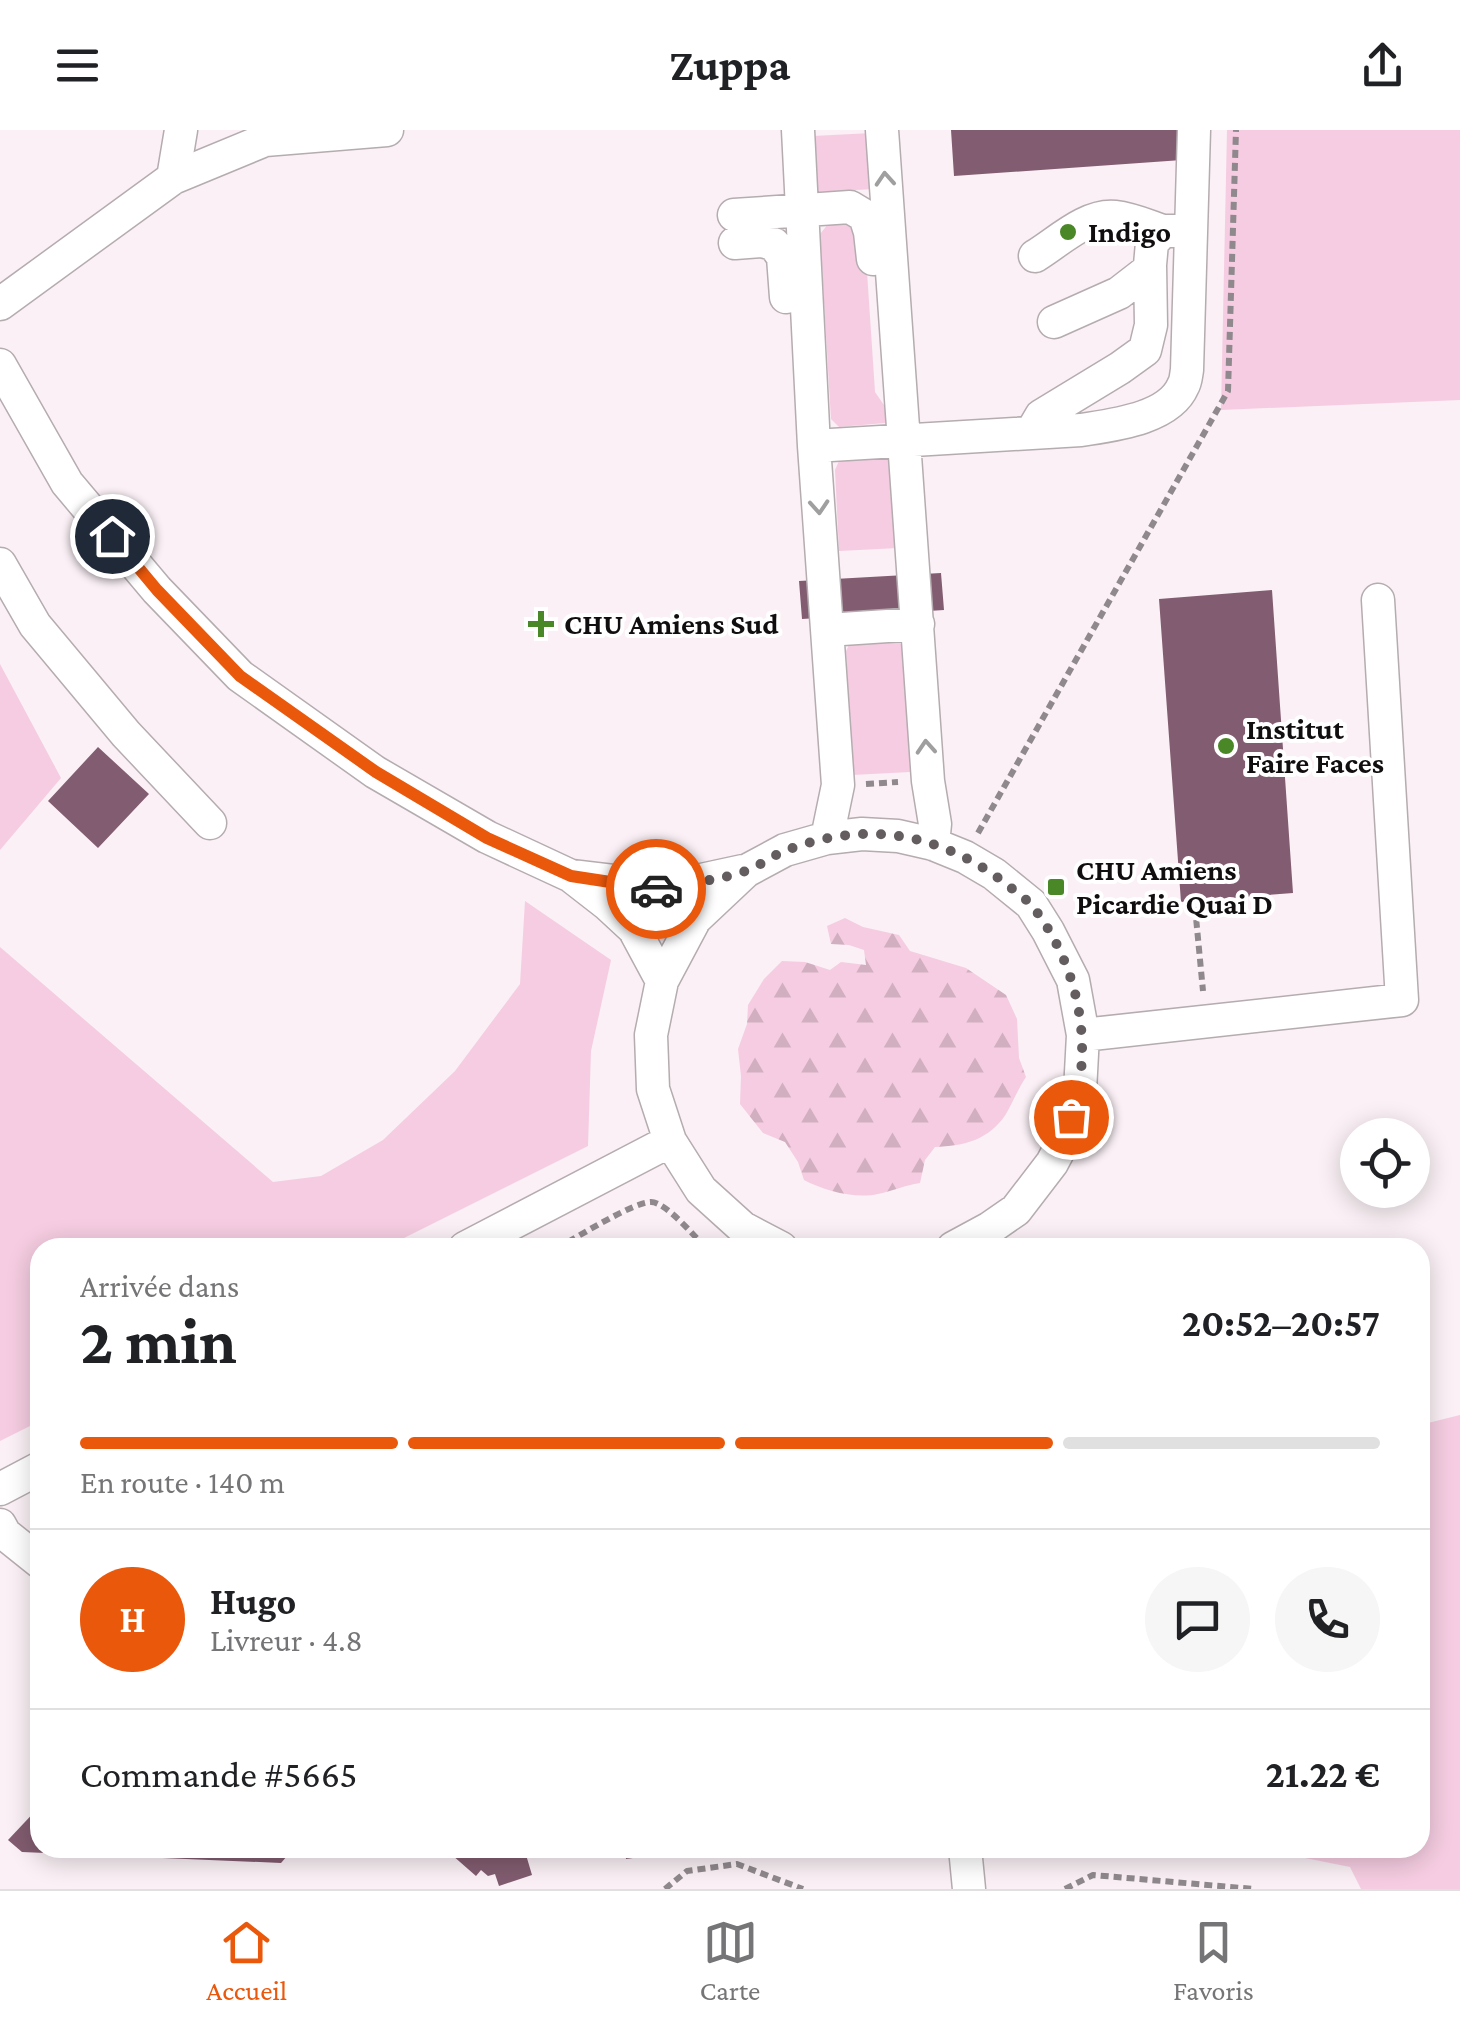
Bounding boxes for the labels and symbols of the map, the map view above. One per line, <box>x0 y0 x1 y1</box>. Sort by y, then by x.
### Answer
one-way arrow <box>875 170 897 186</box>
place label: Indigo <box>1088 215 1171 248</box>
marker: Indigo <box>1057 221 1079 243</box>
pin <box>70 494 155 579</box>
one-way arrow <box>807 499 829 515</box>
place label: CHU Amiens Sud <box>564 607 779 640</box>
marker: CHU Amiens Sud <box>528 611 554 637</box>
place label: Institut Faire Faces <box>1246 712 1384 779</box>
marker: Institut Faire Faces <box>1215 735 1237 757</box>
one-way arrow <box>915 739 937 755</box>
courier <box>606 839 706 939</box>
place label: CHU Amiens Picardie Quai D <box>1076 853 1273 920</box>
marker: CHU Amiens Picardie Quai D <box>1045 876 1067 898</box>
pin <box>1029 1075 1114 1160</box>

